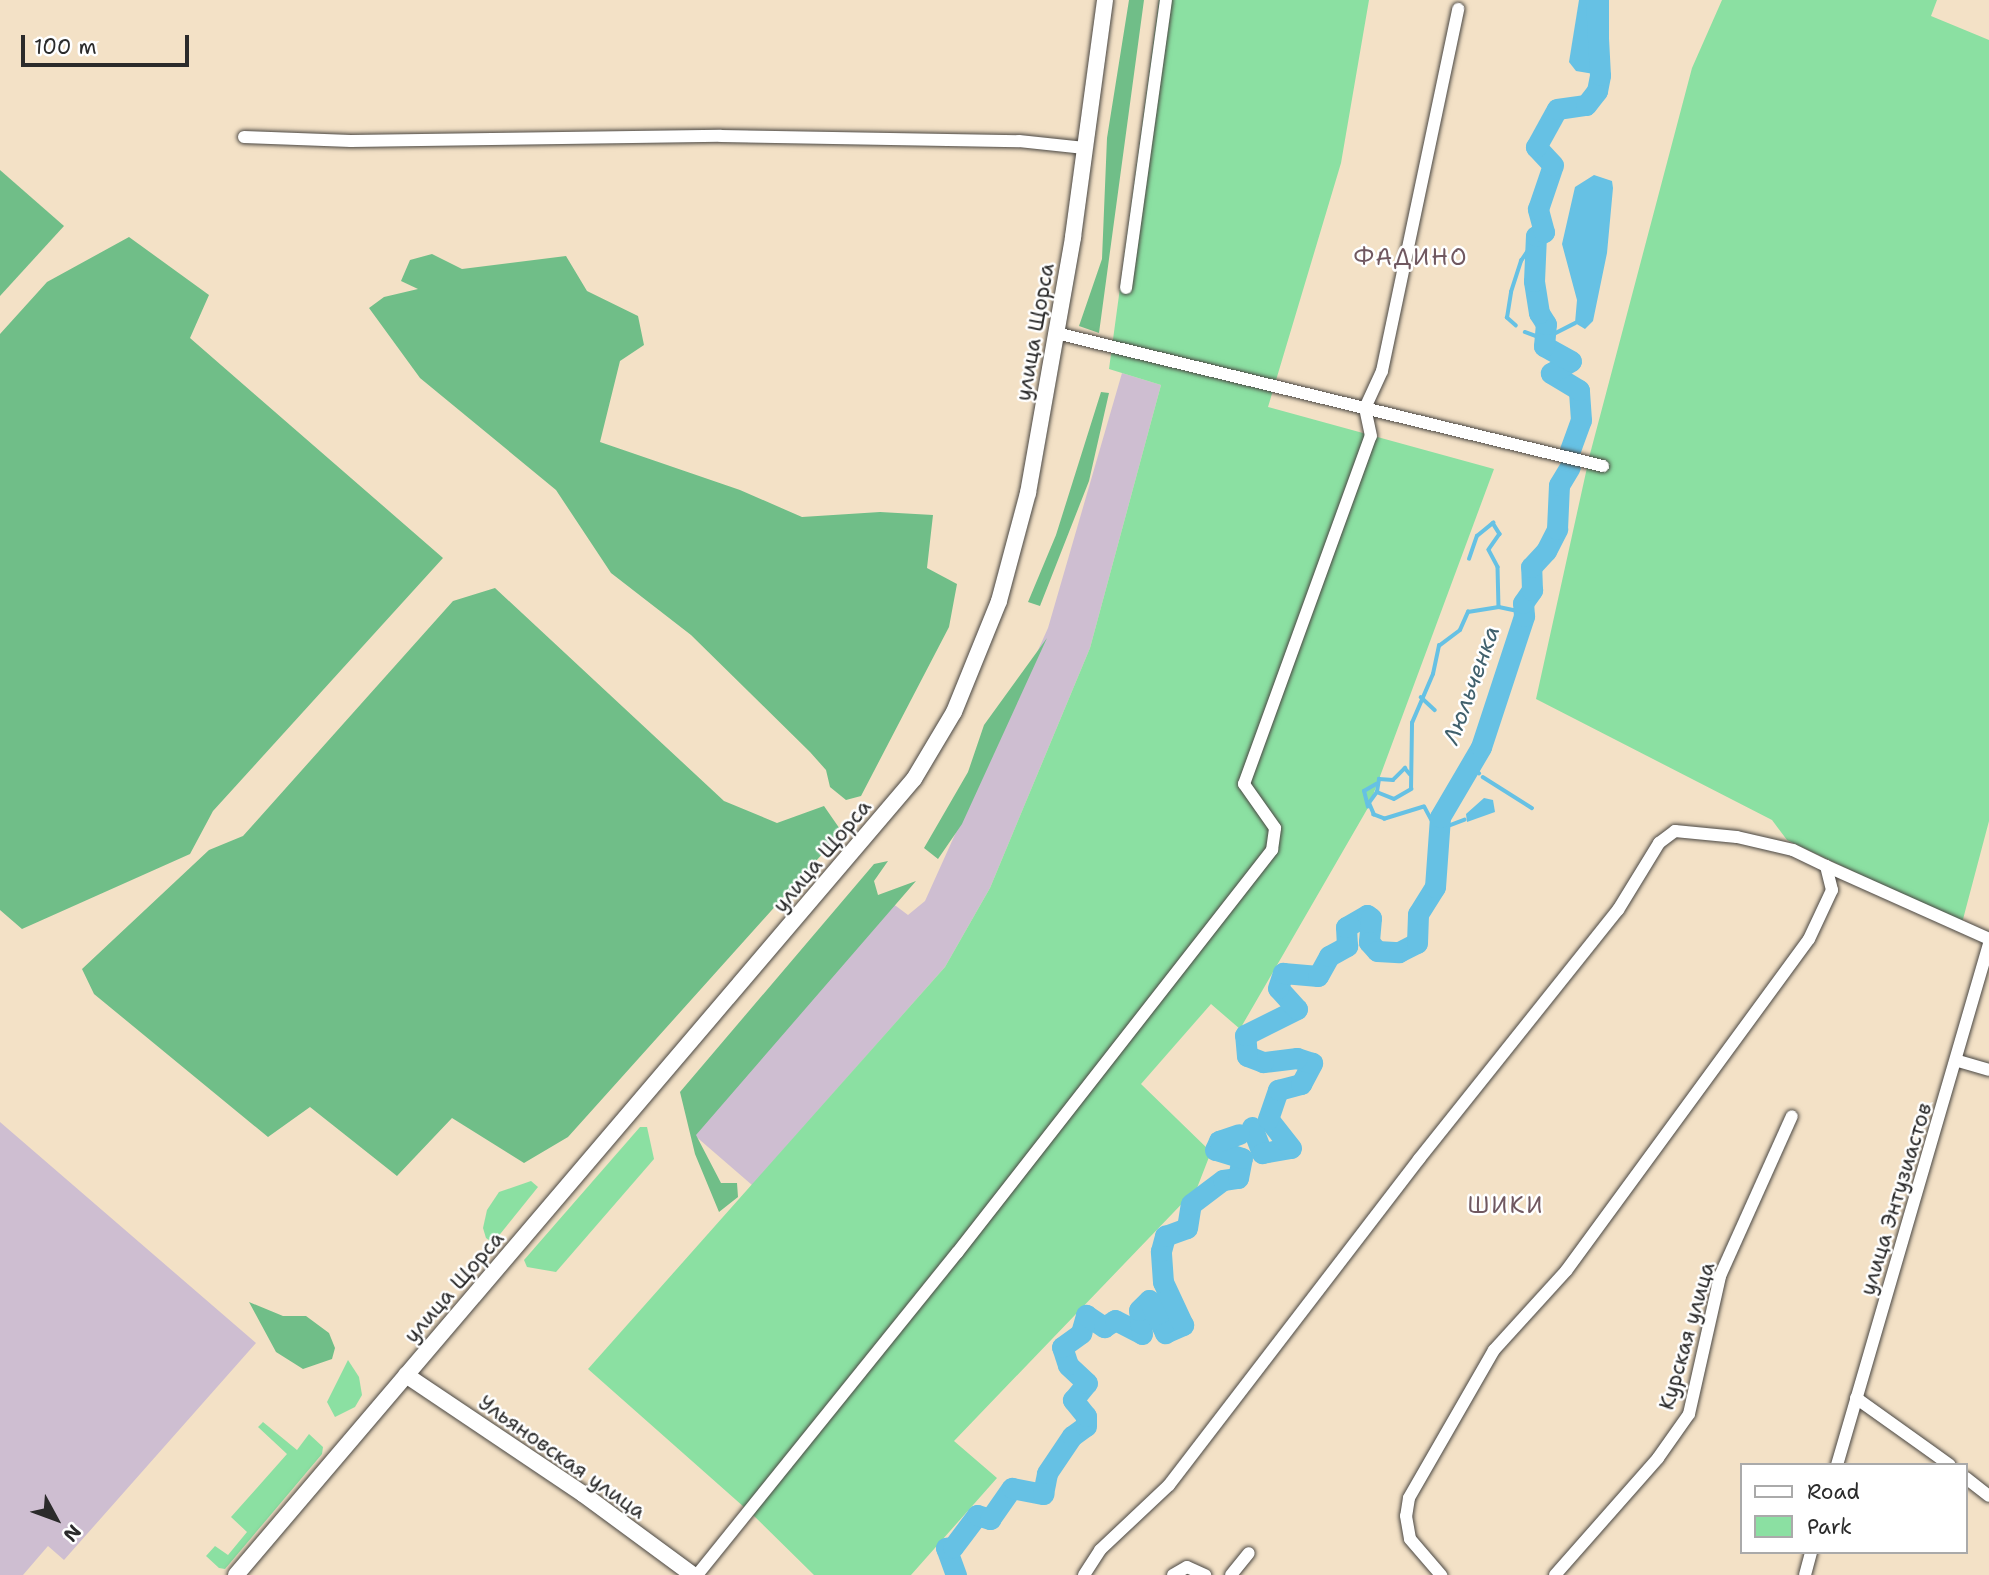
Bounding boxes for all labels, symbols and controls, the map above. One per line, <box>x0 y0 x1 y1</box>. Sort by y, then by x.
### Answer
scale bar <box>24 21 192 65</box>
text: 100 m <box>34 33 97 61</box>
district label: ФАДИНО <box>1354 243 1468 271</box>
street label: улица Щорса <box>1010 261 1060 403</box>
water label: Люльченка <box>1437 622 1505 748</box>
street label: улица Щорса <box>768 795 876 917</box>
street label: улица Энтузиастов <box>1855 1100 1937 1298</box>
district label: ШИКИ <box>1468 1191 1544 1219</box>
street label: улица Щорса <box>399 1226 509 1348</box>
street label: Курская улица <box>1654 1259 1720 1413</box>
street label: Ульяновская улица <box>474 1390 650 1524</box>
legend <box>1741 1463 1968 1554</box>
text: Road <box>1807 1478 1860 1506</box>
north arrow <box>21 1484 91 1554</box>
text: Park <box>1807 1513 1852 1541</box>
text: N <box>58 1519 87 1547</box>

